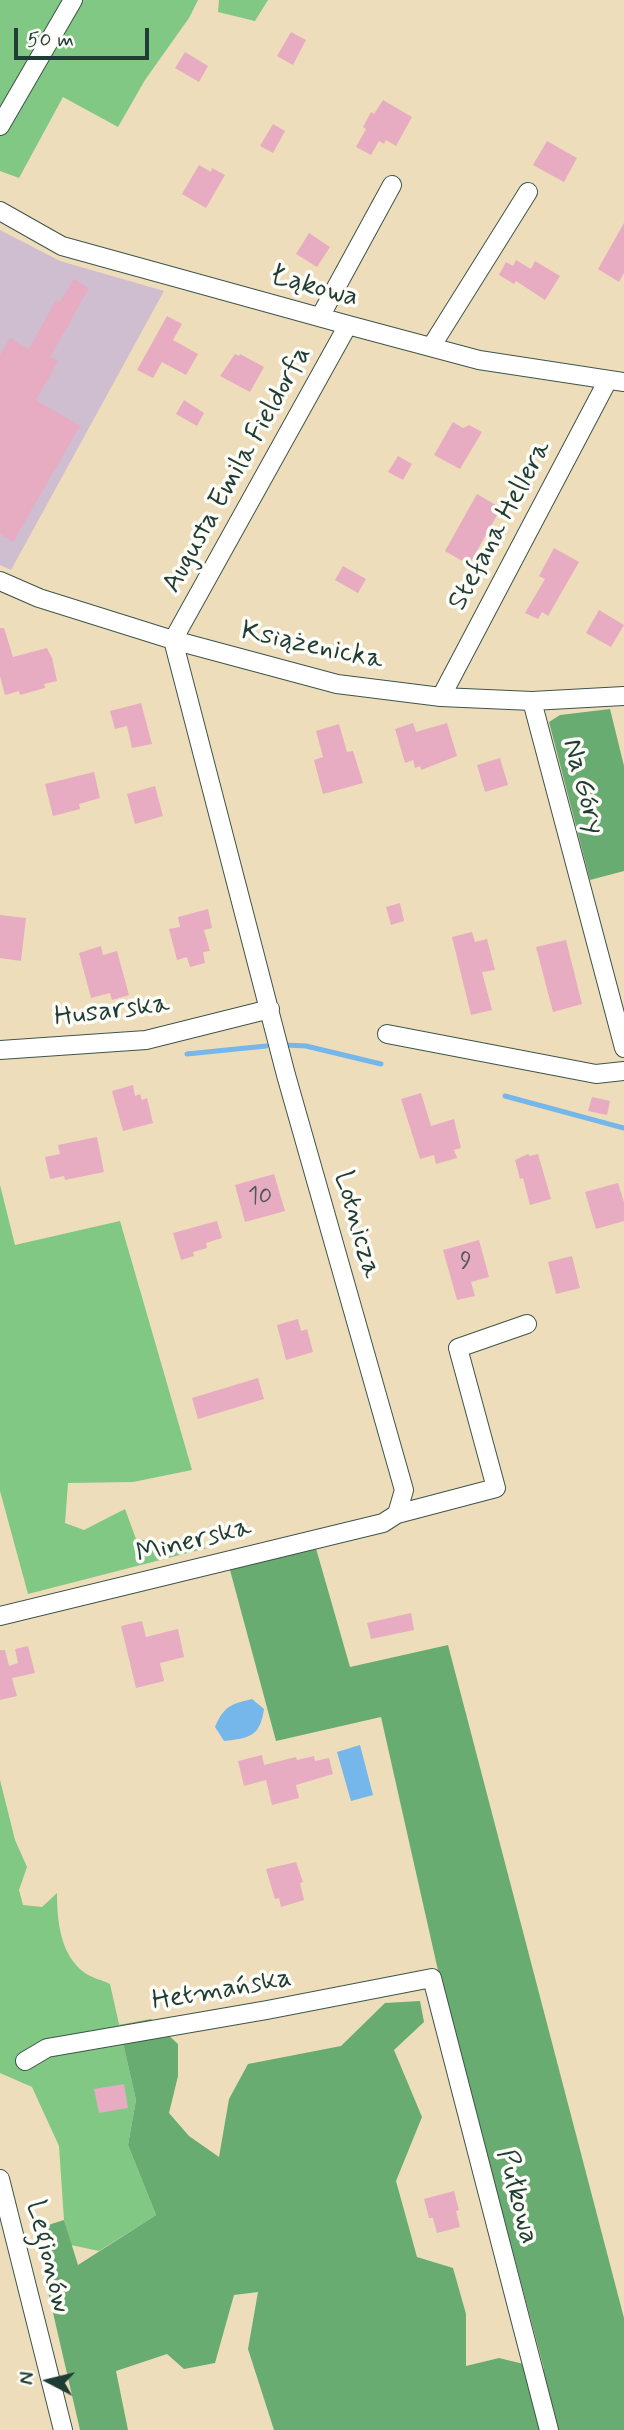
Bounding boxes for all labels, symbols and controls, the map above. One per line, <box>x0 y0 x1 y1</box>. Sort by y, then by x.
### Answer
scale bar <box>18 14 152 58</box>
text: 50 m <box>27 26 74 54</box>
street label: Łąkowa <box>266 260 362 316</box>
street label: Augusta Emila Fieldorfa <box>156 341 320 599</box>
street label: Stefana Hellera <box>442 435 560 617</box>
street label: Książenicka <box>238 616 386 678</box>
street label: Na Góry <box>553 736 611 838</box>
street label: Husarska <box>53 988 171 1036</box>
street label: Lotnicza <box>325 1168 387 1282</box>
house number: 10 <box>248 1184 272 1212</box>
house number: 9 <box>460 1249 472 1277</box>
street label: Minerska <box>133 1512 255 1572</box>
street label: Hetmańska <box>150 1962 294 2020</box>
street label: Pułkowa <box>487 2146 545 2248</box>
street label: Legionów <box>17 2197 77 2317</box>
north arrow <box>14 2346 84 2416</box>
text: N <box>14 2371 41 2386</box>

